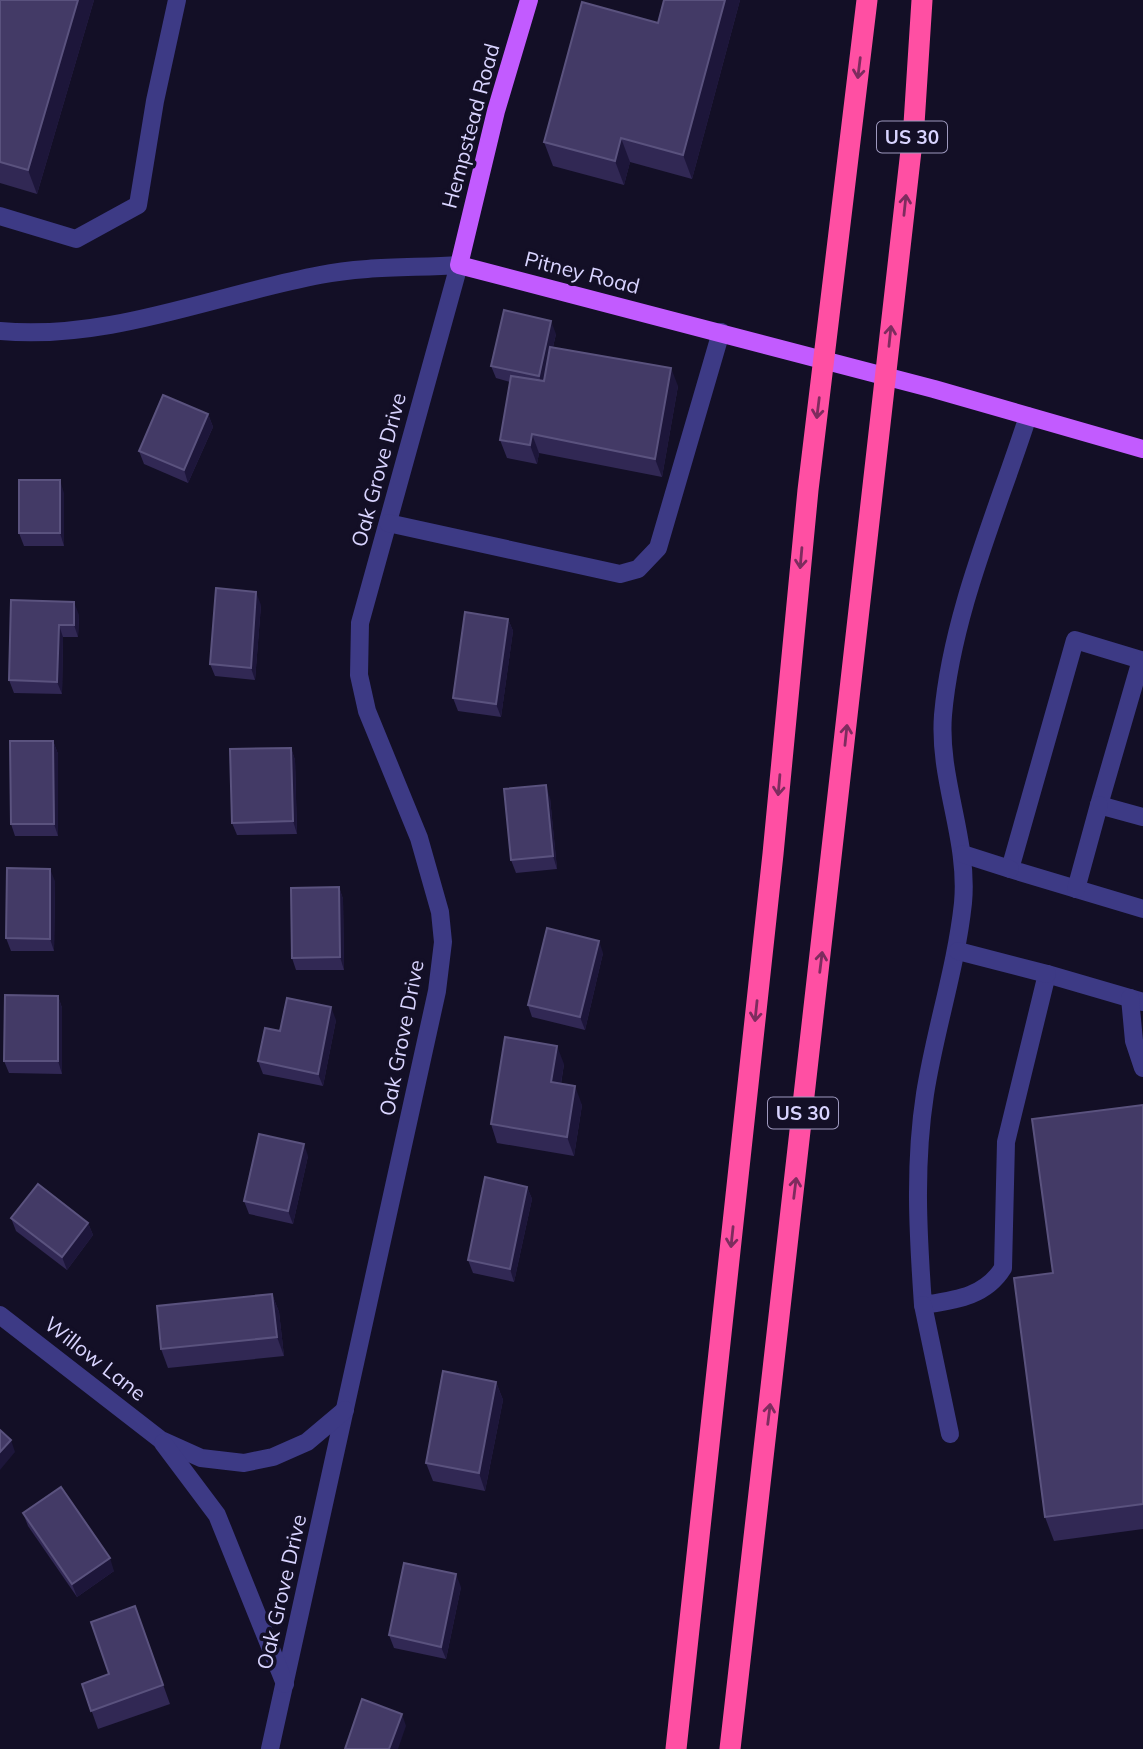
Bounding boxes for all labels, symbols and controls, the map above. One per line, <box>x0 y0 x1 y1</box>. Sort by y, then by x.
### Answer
street label: Hempstead Road <box>436 40 505 211</box>
one-way arrow <box>853 56 866 79</box>
road number: US 30 <box>877 122 947 153</box>
one-way arrow <box>898 194 911 217</box>
street label: Pitney Road <box>522 245 643 299</box>
one-way arrow <box>884 325 897 348</box>
street label: Oak Grove Drive <box>345 390 411 550</box>
one-way arrow <box>811 396 824 419</box>
one-way arrow <box>794 546 807 569</box>
one-way arrow <box>839 725 852 747</box>
one-way arrow <box>772 773 785 795</box>
one-way arrow <box>814 951 827 973</box>
street label: Oak Grove Drive <box>373 958 429 1118</box>
one-way arrow <box>749 999 762 1022</box>
road number: US 30 <box>768 1098 838 1128</box>
one-way arrow <box>788 1177 801 1199</box>
one-way arrow <box>725 1225 738 1248</box>
street label: Willow Lane <box>40 1311 152 1406</box>
one-way arrow <box>762 1403 775 1425</box>
street label: Oak Grove Drive <box>251 1512 312 1672</box>

